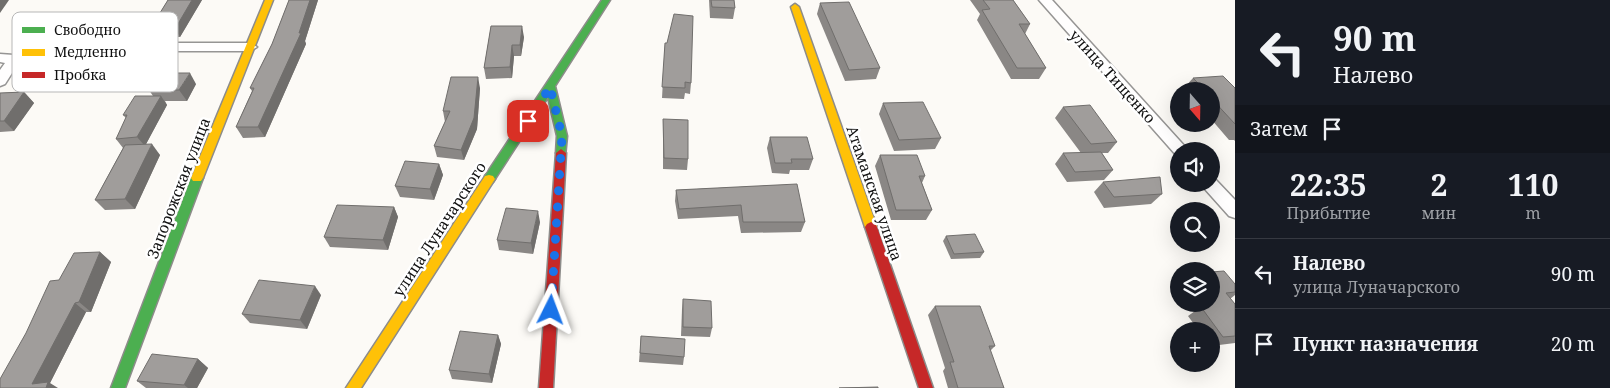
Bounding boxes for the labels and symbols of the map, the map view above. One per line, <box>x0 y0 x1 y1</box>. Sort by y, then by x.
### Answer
legend <box>12 12 178 92</box>
text: Свободно <box>54 20 121 39</box>
street label: улица Тищенко <box>1066 25 1160 127</box>
text: Медленно <box>54 42 126 61</box>
text: Пробка <box>54 65 106 84</box>
north arrow <box>1170 82 1220 132</box>
pin <box>507 100 549 142</box>
street label: Запорожская улица <box>142 114 214 262</box>
street label: Атаманская улица <box>842 123 908 263</box>
street label: улица Луначарского <box>388 158 490 300</box>
position arrow <box>524 283 576 335</box>

